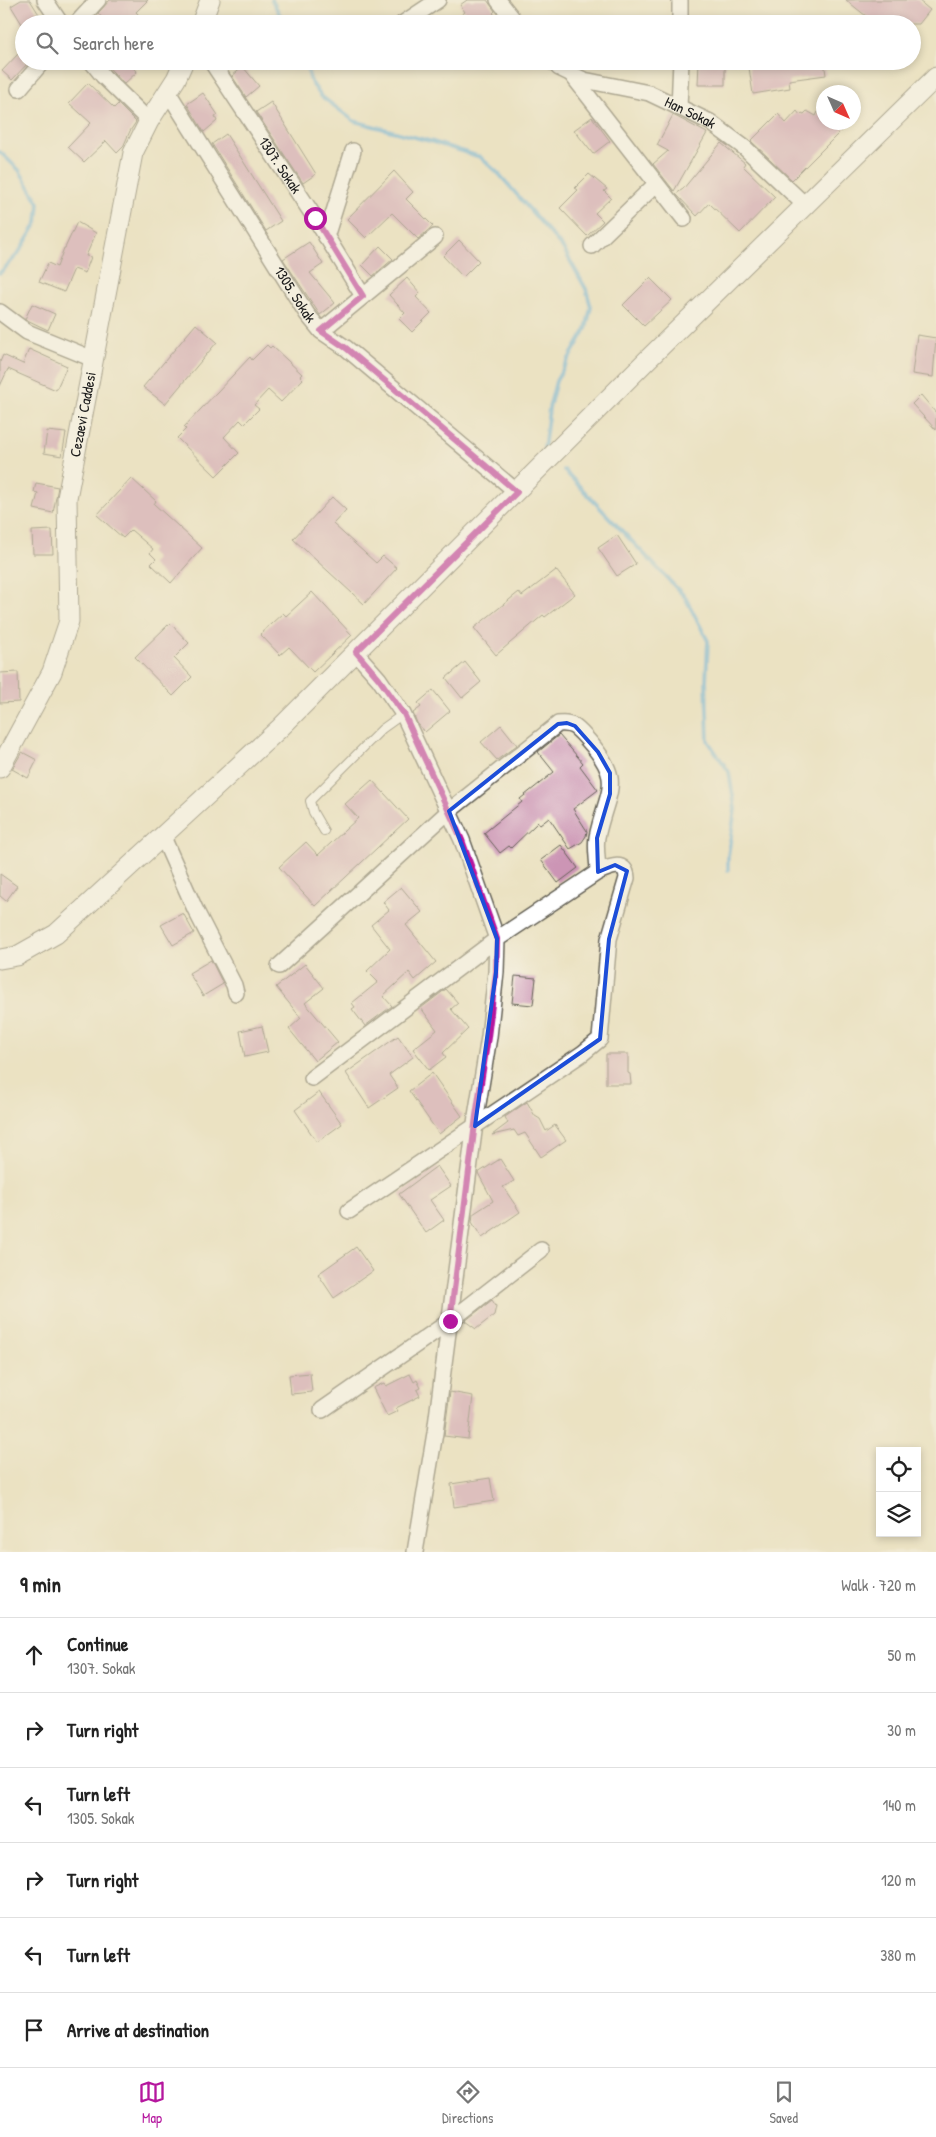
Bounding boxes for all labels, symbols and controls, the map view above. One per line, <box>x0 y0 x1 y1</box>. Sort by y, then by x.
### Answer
search box <box>15 15 921 70</box>
icon: search <box>33 29 61 57</box>
text: Search here <box>73 30 154 56</box>
north arrow <box>816 85 861 130</box>
street label: Han Sokak <box>661 91 721 133</box>
street label: 1307. Sokak <box>254 132 307 198</box>
route start <box>304 207 327 230</box>
street label: 1305. Sokak <box>270 262 321 327</box>
street label: Cezaevi Caddesi <box>64 370 101 459</box>
route end <box>439 1310 462 1333</box>
map controls <box>876 1447 921 1537</box>
button: locate <box>876 1447 921 1492</box>
button: layers <box>876 1492 921 1537</box>
text: 9 min <box>20 1570 61 1599</box>
text: Walk · 720 m <box>841 1574 916 1596</box>
text: Continue <box>67 1631 128 1657</box>
icon: ahead <box>20 1641 48 1669</box>
text: 50 m <box>888 1644 916 1666</box>
text: 1307. Sokak <box>67 1657 136 1679</box>
icon: right <box>20 1716 48 1744</box>
text: Turn right <box>67 1717 138 1743</box>
text: 30 m <box>887 1719 916 1741</box>
text: Turn left <box>67 1781 130 1807</box>
icon: left <box>20 1791 48 1819</box>
text: 140 m <box>882 1794 916 1816</box>
text: 1305. Sokak <box>67 1807 134 1829</box>
icon: right <box>20 1866 48 1894</box>
text: Turn right <box>67 1867 138 1893</box>
text: 120 m <box>881 1869 916 1891</box>
icon: left <box>20 1941 48 1969</box>
text: Turn left <box>67 1942 130 1968</box>
text: 380 m <box>880 1944 916 1966</box>
icon: arrive <box>20 2016 48 2044</box>
text: Arrive at destination <box>67 2017 209 2043</box>
tab: Map <box>138 2078 166 2127</box>
tab: Directions <box>442 2078 493 2127</box>
tab: Saved <box>769 2078 798 2127</box>

